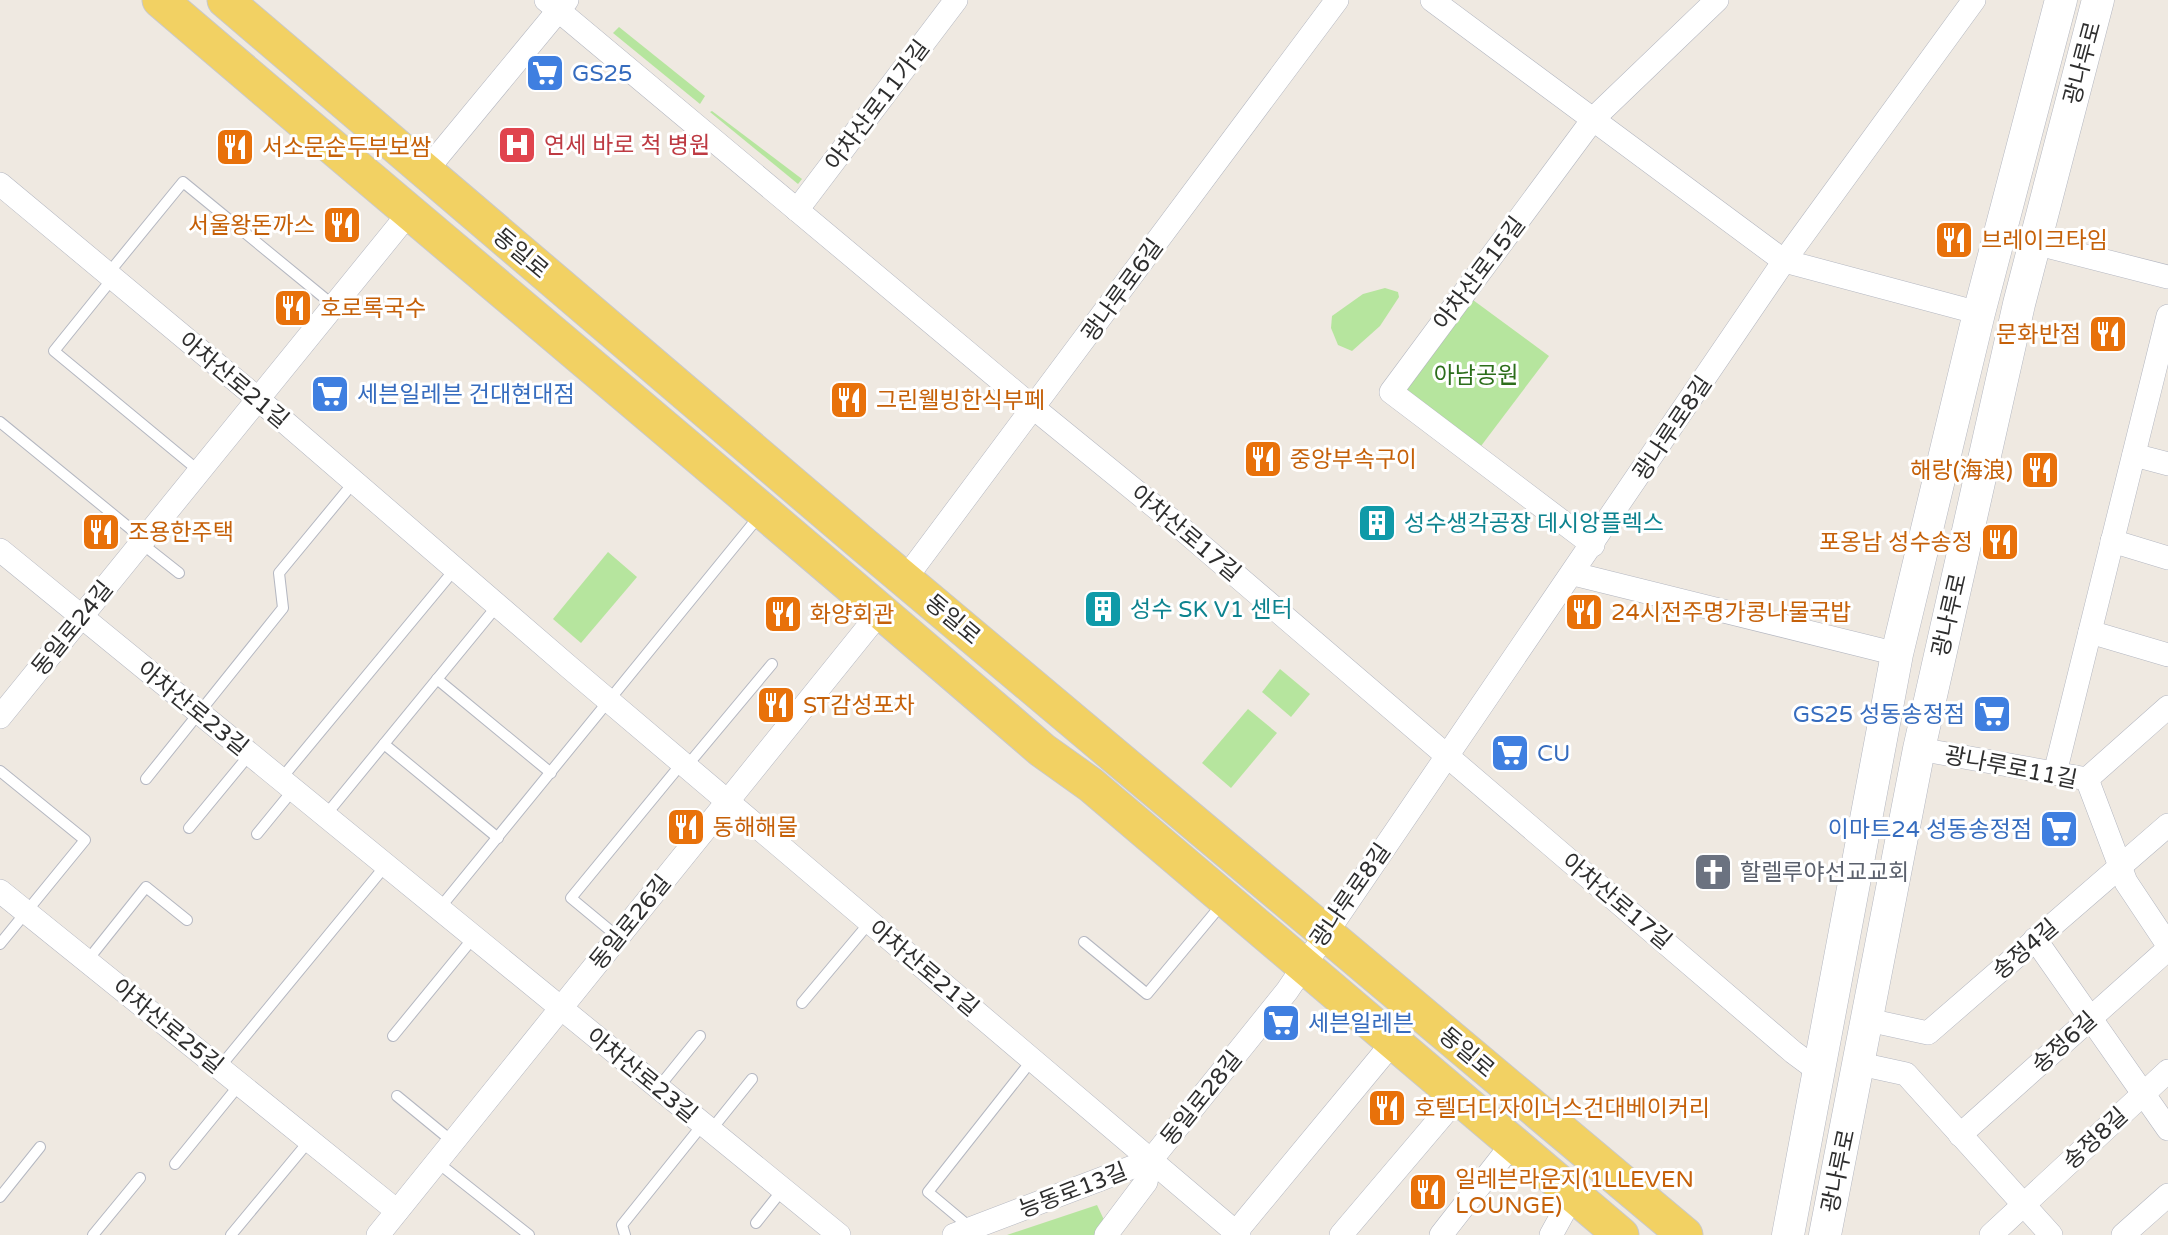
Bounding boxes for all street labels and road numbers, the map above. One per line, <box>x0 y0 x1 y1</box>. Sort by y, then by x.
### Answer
street label: 광나루로 <box>2058 19 2107 108</box>
street label: 아차산로11가길 <box>820 35 936 176</box>
street label: 아차산로15길 <box>1428 211 1532 336</box>
street label: 동일로 <box>487 223 554 285</box>
street label: 광나루로6길 <box>1076 234 1169 347</box>
street label: 아차산로21길 <box>173 327 294 435</box>
street label: 광나루로8길 <box>1628 371 1718 486</box>
street label: 아차산로17길 <box>1125 480 1246 588</box>
street label: 광나루로 <box>1927 571 1973 660</box>
street label: 동일로24길 <box>26 576 119 682</box>
street label: 동일로 <box>919 589 986 651</box>
street label: 아차산로23길 <box>131 656 254 762</box>
street label: 광나루로11길 <box>1942 741 2080 795</box>
street label: 광나루로8길 <box>1305 838 1397 953</box>
street label: 아차산로17길 <box>1556 848 1677 956</box>
street label: 동일로26길 <box>584 870 677 976</box>
street label: 송정4길 <box>1987 914 2064 986</box>
street label: 아차산로21길 <box>863 915 984 1023</box>
street label: 아차산로25길 <box>106 974 229 1080</box>
street label: 송정6길 <box>2026 1006 2103 1079</box>
street label: 동일로 <box>1433 1022 1500 1084</box>
street label: 아차산로23길 <box>580 1023 703 1129</box>
street label: 동일로28길 <box>1155 1046 1248 1152</box>
street label: 송정8길 <box>2058 1102 2134 1176</box>
street label: 광나루로 <box>1816 1127 1861 1216</box>
street label: 능동로13길 <box>1015 1158 1131 1224</box>

